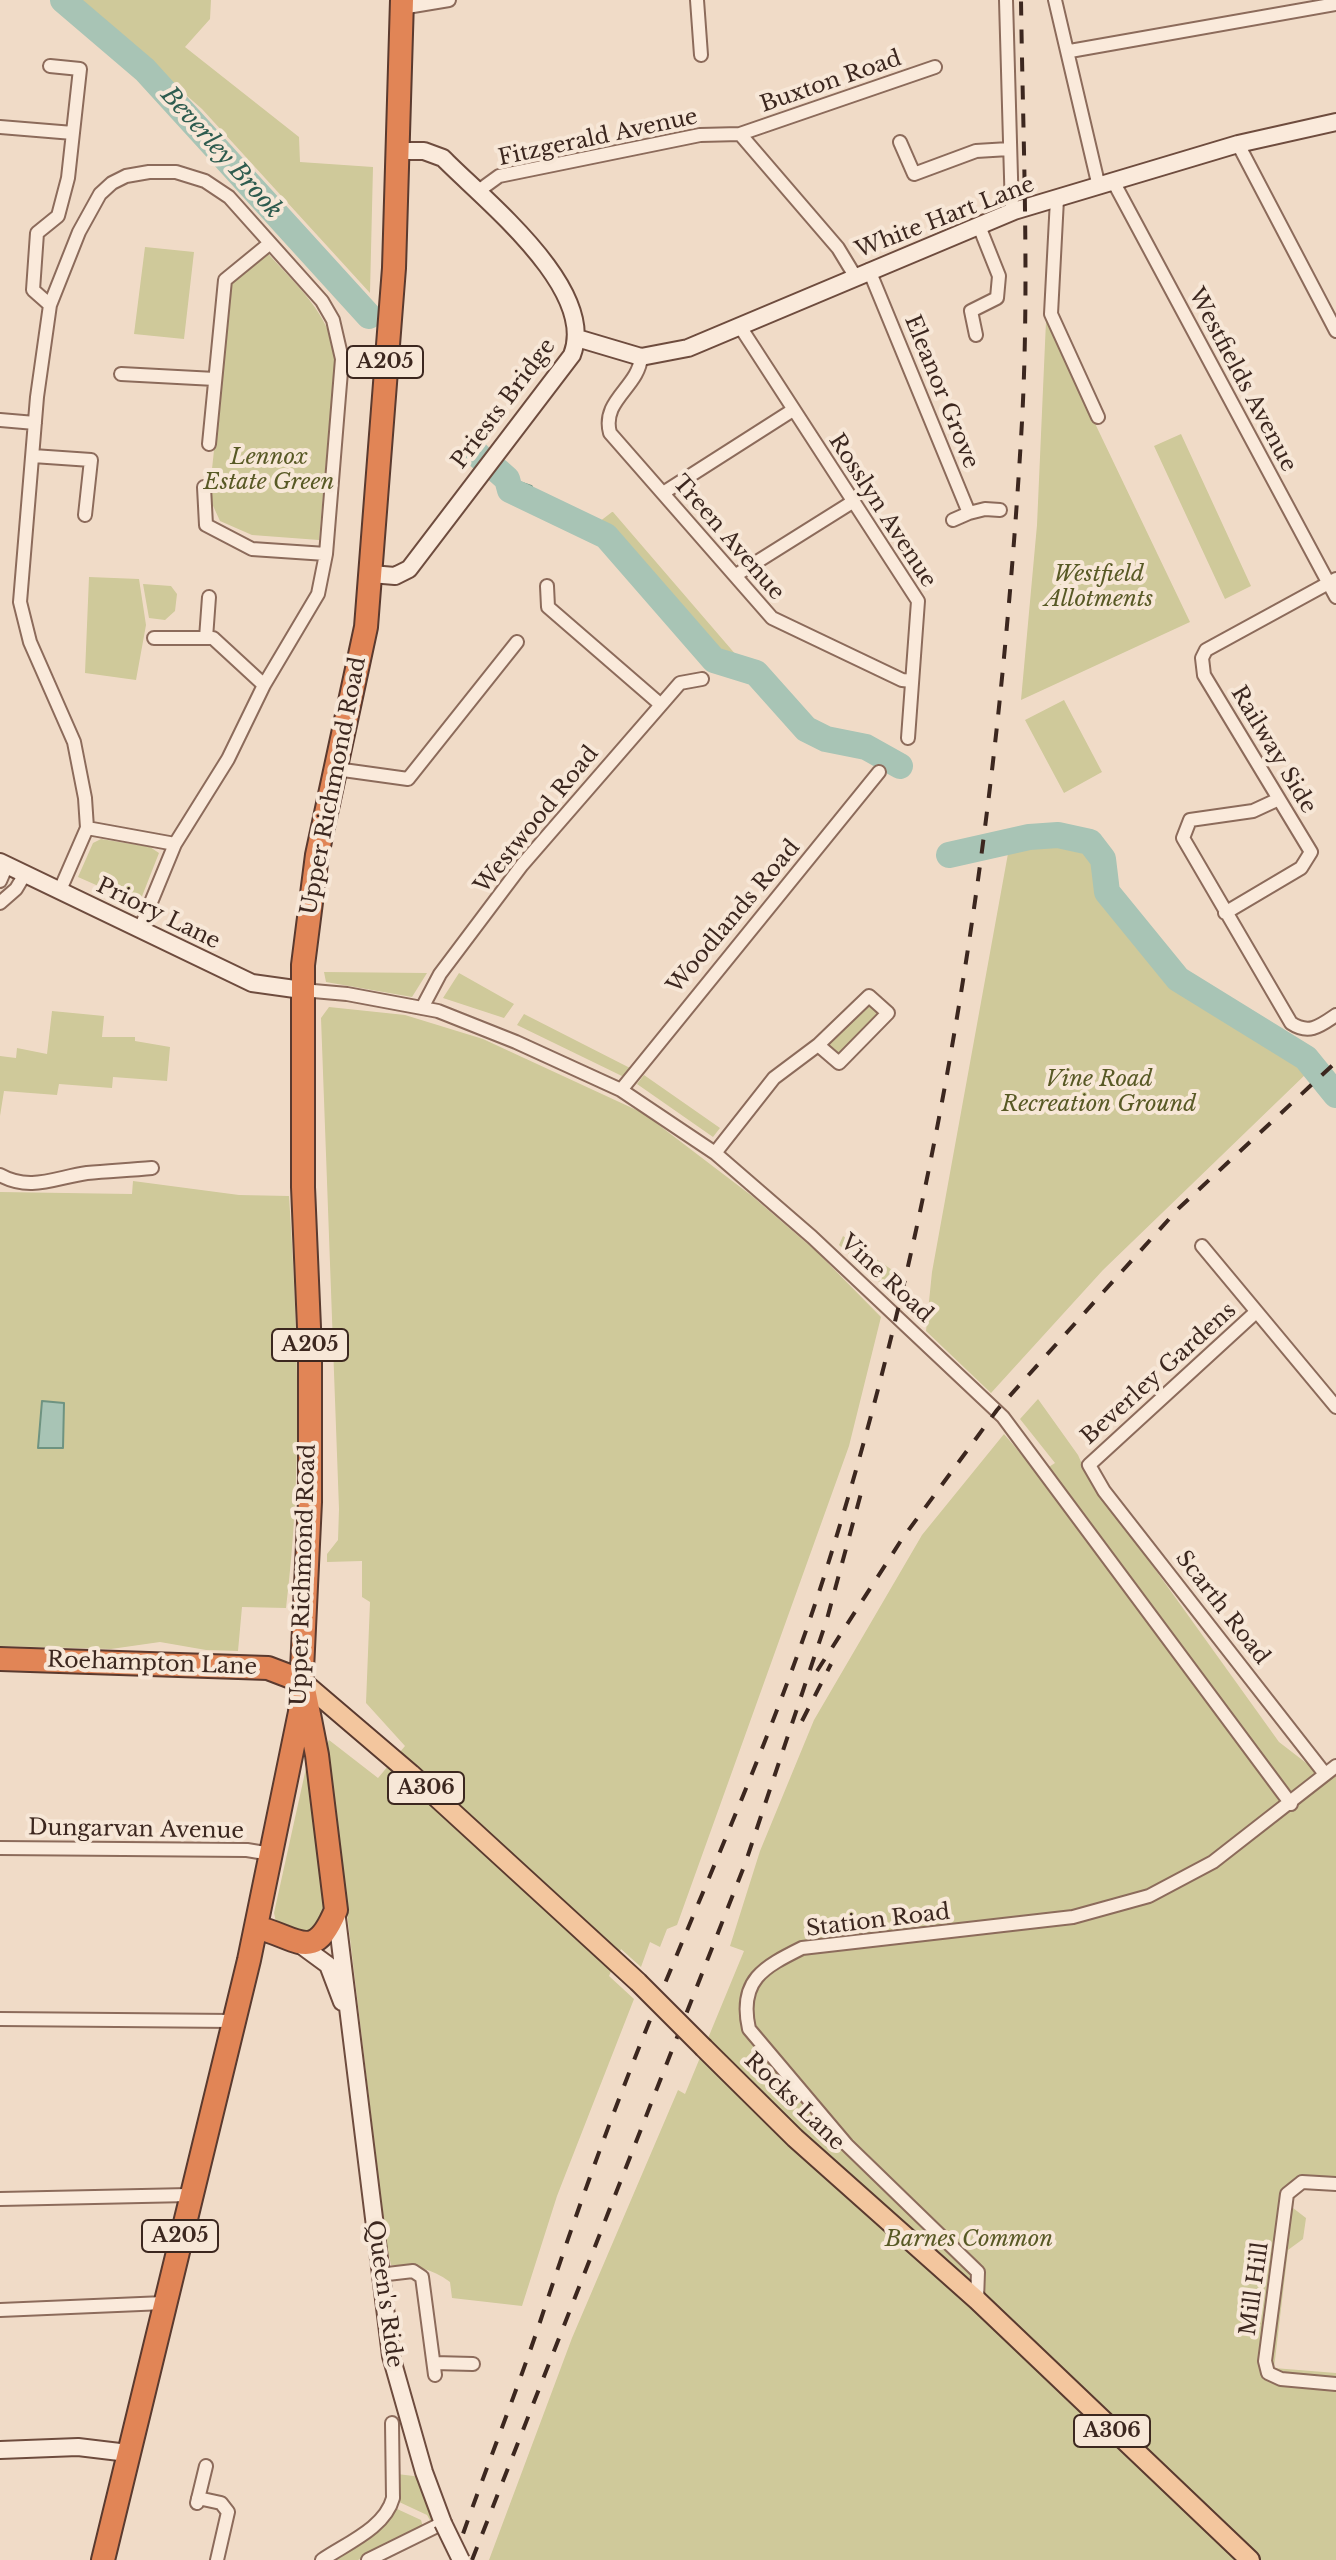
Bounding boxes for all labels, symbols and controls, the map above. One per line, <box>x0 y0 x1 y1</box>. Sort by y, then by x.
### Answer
street label: Buxton Road <box>757 45 905 119</box>
water label: Beverley Brook <box>154 81 288 225</box>
street label: Fitzgerald Avenue <box>496 104 700 172</box>
street label: White Hart Lane <box>852 172 1038 264</box>
street label: Westfields Avenue <box>1182 284 1302 476</box>
street label: Eleanor Grove <box>898 311 984 473</box>
street label: Priests Bridge <box>447 334 561 474</box>
road number: A205 <box>347 346 423 378</box>
street label: Rosslyn Avenue <box>823 429 941 593</box>
park label: Lennox Estate Green <box>204 445 334 496</box>
street label: Treen Avenue <box>667 470 789 606</box>
park label: Westfield Allotments <box>1045 562 1153 614</box>
street label: Upper Richmond Road <box>296 655 372 917</box>
street label: Railway Side <box>1225 682 1321 818</box>
street label: Westwood Road <box>469 741 605 899</box>
street label: Woodlands Road <box>662 835 806 999</box>
street label: Priory Lane <box>92 873 224 955</box>
park label: Vine Road Recreation Ground <box>1002 1067 1196 1118</box>
street label: Vine Road <box>834 1229 938 1329</box>
street label: Beverley Gardens <box>1076 1298 1242 1450</box>
road number: A205 <box>272 1329 348 1361</box>
street label: Upper Richmond Road <box>286 1443 322 1707</box>
street label: Scarth Road <box>1169 1546 1275 1670</box>
street label: Roehampton Lane <box>47 1647 257 1681</box>
road number: A306 <box>388 1772 464 1804</box>
street label: Dungarvan Avenue <box>28 1815 244 1845</box>
street label: Station Road <box>805 1899 951 1943</box>
street label: Rocks Lane <box>738 2048 850 2156</box>
street label: Queen's Ride <box>361 2219 407 2369</box>
road number: A205 <box>142 2220 218 2252</box>
park label: Barnes Common <box>885 2227 1053 2253</box>
street label: Mill Hill <box>1235 2240 1275 2338</box>
road number: A306 <box>1074 2415 1150 2447</box>

